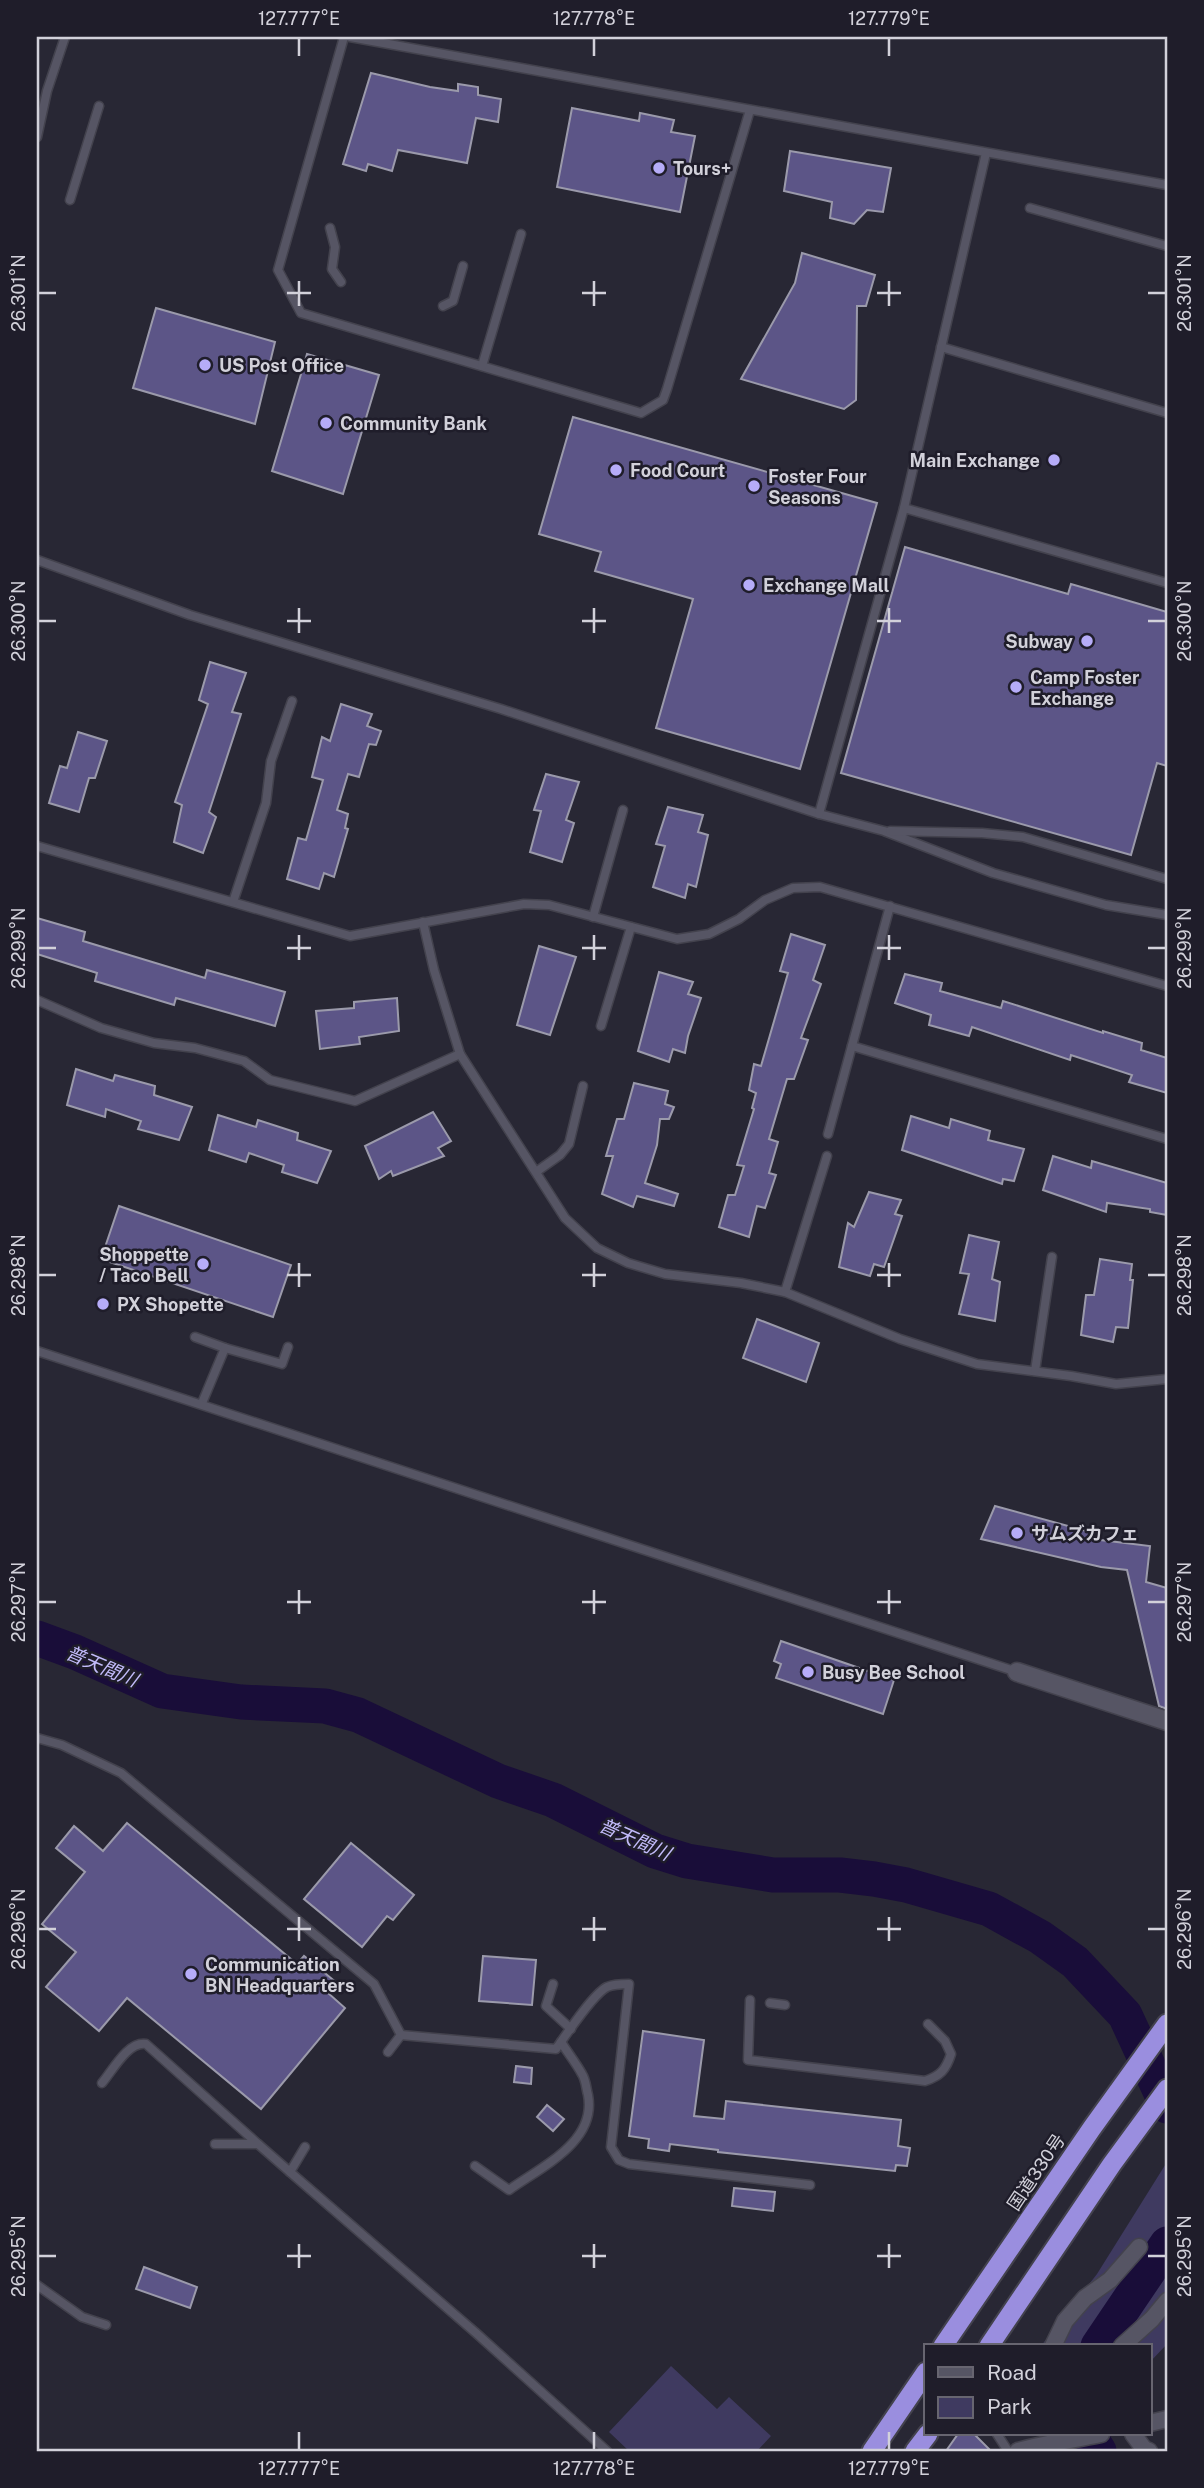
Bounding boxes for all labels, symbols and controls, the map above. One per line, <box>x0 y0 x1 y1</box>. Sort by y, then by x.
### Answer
text: 127.777°E <box>258 8 340 29</box>
text: 127.778°E <box>553 8 635 29</box>
text: 127.779°E <box>848 8 930 29</box>
place label: Tours+ <box>673 158 731 179</box>
marker: Tours+ <box>651 160 667 176</box>
text: 26.301°N <box>8 254 29 332</box>
text: 26.301°N <box>1174 254 1195 332</box>
place label: US Post Office <box>219 355 344 376</box>
marker: US Post Office <box>197 357 213 373</box>
place label: Community Bank <box>340 413 488 434</box>
marker: Community Bank <box>318 415 334 431</box>
place label: Main Exchange <box>910 450 1040 471</box>
marker: Main Exchange <box>1046 452 1062 468</box>
place label: Food Court <box>630 460 725 481</box>
marker: Food Court <box>608 462 624 478</box>
place label: Foster Four Seasons <box>768 466 867 508</box>
marker: Foster Four Seasons <box>746 478 762 494</box>
place label: Exchange Mall <box>763 575 889 596</box>
marker: Exchange Mall <box>741 577 757 593</box>
text: 26.300°N <box>8 580 29 662</box>
text: 26.300°N <box>1174 580 1195 662</box>
place label: Subway <box>1005 631 1073 652</box>
marker: Subway <box>1079 633 1095 649</box>
place label: Camp Foster Exchange <box>1030 667 1140 709</box>
marker: Camp Foster Exchange <box>1008 679 1024 695</box>
text: 26.299°N <box>8 907 29 989</box>
text: 26.299°N <box>1174 907 1195 989</box>
text: 26.298°N <box>8 1234 29 1316</box>
text: 26.298°N <box>1174 1234 1195 1316</box>
place label: Shoppette / Taco Bell <box>99 1244 189 1286</box>
marker: Shoppette / Taco Bell <box>195 1256 211 1272</box>
place label: PX Shopette <box>117 1294 224 1315</box>
marker: PX Shopette <box>95 1296 111 1312</box>
place label: サムズカフェ <box>1031 1523 1139 1544</box>
marker: サムズカフェ <box>1009 1525 1025 1541</box>
text: 26.297°N <box>8 1562 29 1642</box>
text: 26.297°N <box>1174 1562 1195 1642</box>
water label: 普天間川 <box>63 1641 143 1692</box>
place label: Busy Bee School <box>822 1662 965 1683</box>
marker: Busy Bee School <box>800 1664 816 1680</box>
water label: 普天間川 <box>596 1813 676 1865</box>
text: 26.296°N <box>8 1888 29 1970</box>
text: 26.296°N <box>1174 1888 1195 1970</box>
place label: Communication BN Headquarters <box>205 1954 354 1996</box>
marker: Communication BN Headquarters <box>183 1966 199 1982</box>
street label: 国道330号 <box>1003 2130 1069 2214</box>
text: 26.295°N <box>8 2215 29 2297</box>
text: 26.295°N <box>1174 2215 1195 2297</box>
legend <box>924 2344 1152 2436</box>
text: Road <box>987 2360 1037 2385</box>
text: Park <box>987 2394 1032 2419</box>
text: 127.777°E <box>258 2458 340 2479</box>
text: 127.778°E <box>553 2458 635 2479</box>
text: 127.779°E <box>848 2458 930 2479</box>

